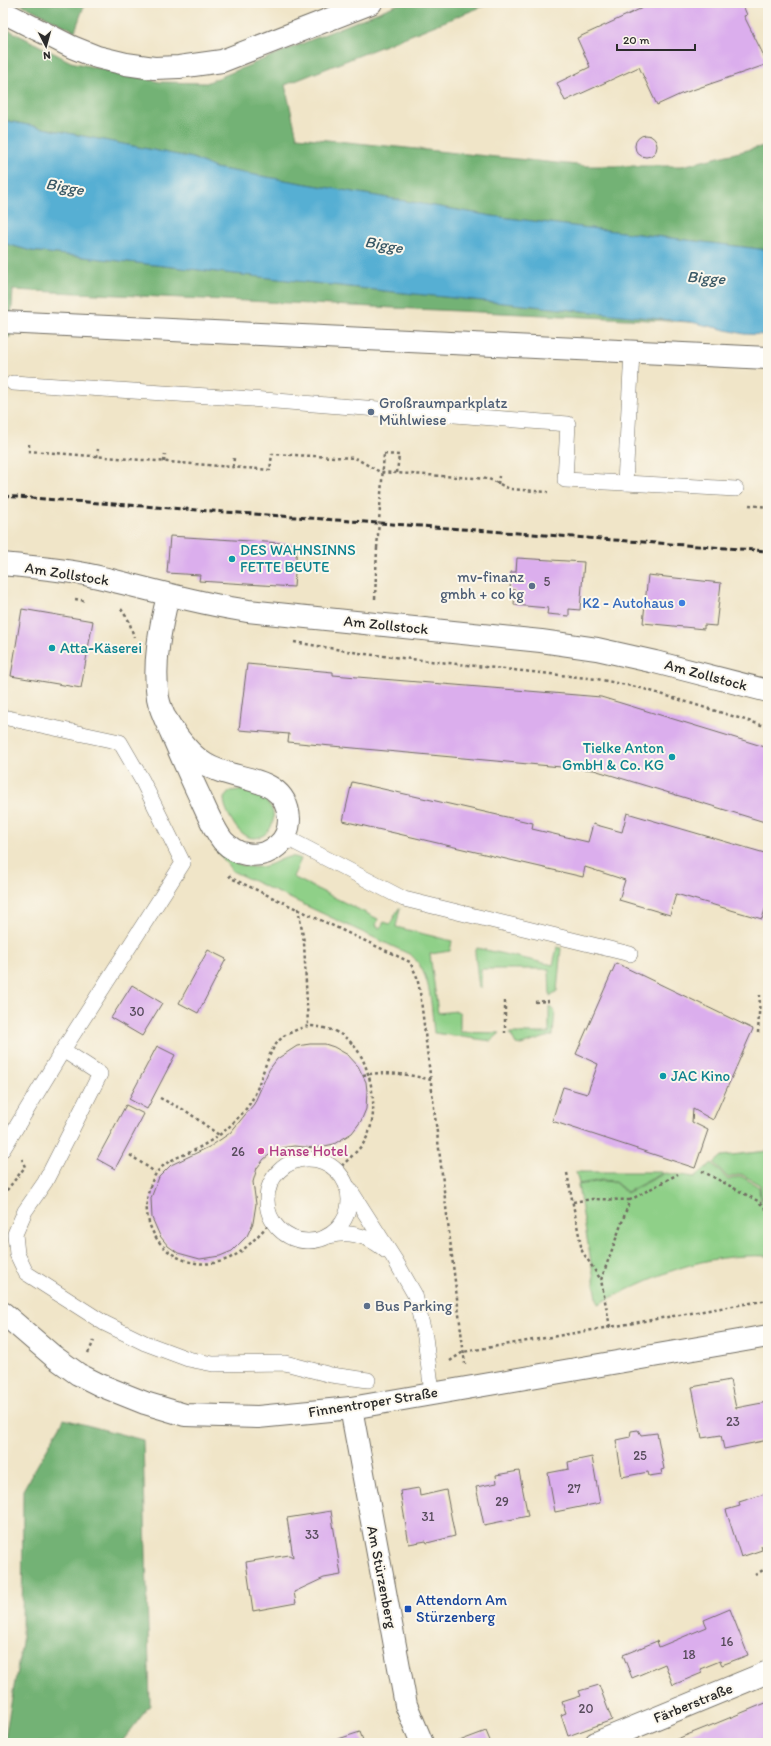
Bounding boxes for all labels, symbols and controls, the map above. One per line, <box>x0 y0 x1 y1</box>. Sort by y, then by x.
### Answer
north arrow <box>26 26 66 66</box>
scale bar <box>617 26 695 52</box>
text: 20 m <box>623 33 650 47</box>
text: N <box>43 49 51 62</box>
water label: Bigge <box>44 174 87 199</box>
water label: Bigge <box>363 232 406 257</box>
water label: Bigge <box>686 267 727 288</box>
place label: Großraumparkplatz Mühlwiese <box>379 394 508 429</box>
marker: Großraumparkplatz Mühlwiese <box>366 407 376 417</box>
place label: DES WAHNSINNS FETTE BEUTE <box>240 541 356 576</box>
marker: DES WAHNSINNS FETTE BEUTE <box>227 554 237 564</box>
street label: Am Zollstock <box>24 558 111 590</box>
place label: mv-finanz gmbh + co kg <box>440 568 524 603</box>
house number: 5 <box>544 574 551 589</box>
marker: mv-finanz gmbh + co kg <box>527 581 537 591</box>
place label: K2 - Autohaus <box>582 594 674 612</box>
marker: K2 - Autohaus <box>677 598 687 608</box>
street label: Am Zollstock <box>343 612 429 638</box>
place label: Atta-Käserei <box>60 639 142 657</box>
marker: Atta-Käserei <box>47 643 57 653</box>
street label: Am Zollstock <box>663 655 750 695</box>
place label: Tielke Anton GmbH & Co. KG <box>562 739 664 774</box>
marker: Tielke Anton GmbH & Co. KG <box>667 752 677 762</box>
house number: 30 <box>129 1004 145 1019</box>
place label: JAC Kino <box>671 1067 730 1085</box>
marker: JAC Kino <box>658 1071 668 1081</box>
place label: Hanse Hotel <box>269 1142 349 1160</box>
house number: 26 <box>231 1144 245 1159</box>
marker: Hanse Hotel <box>256 1146 266 1156</box>
place label: Bus Parking <box>375 1297 453 1315</box>
marker: Bus Parking <box>362 1301 372 1311</box>
street label: Finnentroper Straße <box>307 1383 439 1421</box>
house number: 23 <box>726 1414 740 1429</box>
house number: 25 <box>633 1448 647 1463</box>
house number: 27 <box>567 1481 581 1496</box>
house number: 29 <box>495 1494 509 1509</box>
house number: 31 <box>421 1509 435 1524</box>
street label: Am Stürzenberg <box>363 1524 401 1630</box>
house number: 33 <box>305 1527 319 1542</box>
place label: Attendorn Am Stürzenberg <box>416 1591 507 1626</box>
marker: Attendorn Am Stürzenberg <box>403 1604 413 1614</box>
house number: 16 <box>721 1634 734 1649</box>
house number: 18 <box>682 1647 696 1662</box>
street label: Färberstraße <box>651 1679 735 1727</box>
house number: 20 <box>579 1701 593 1716</box>

